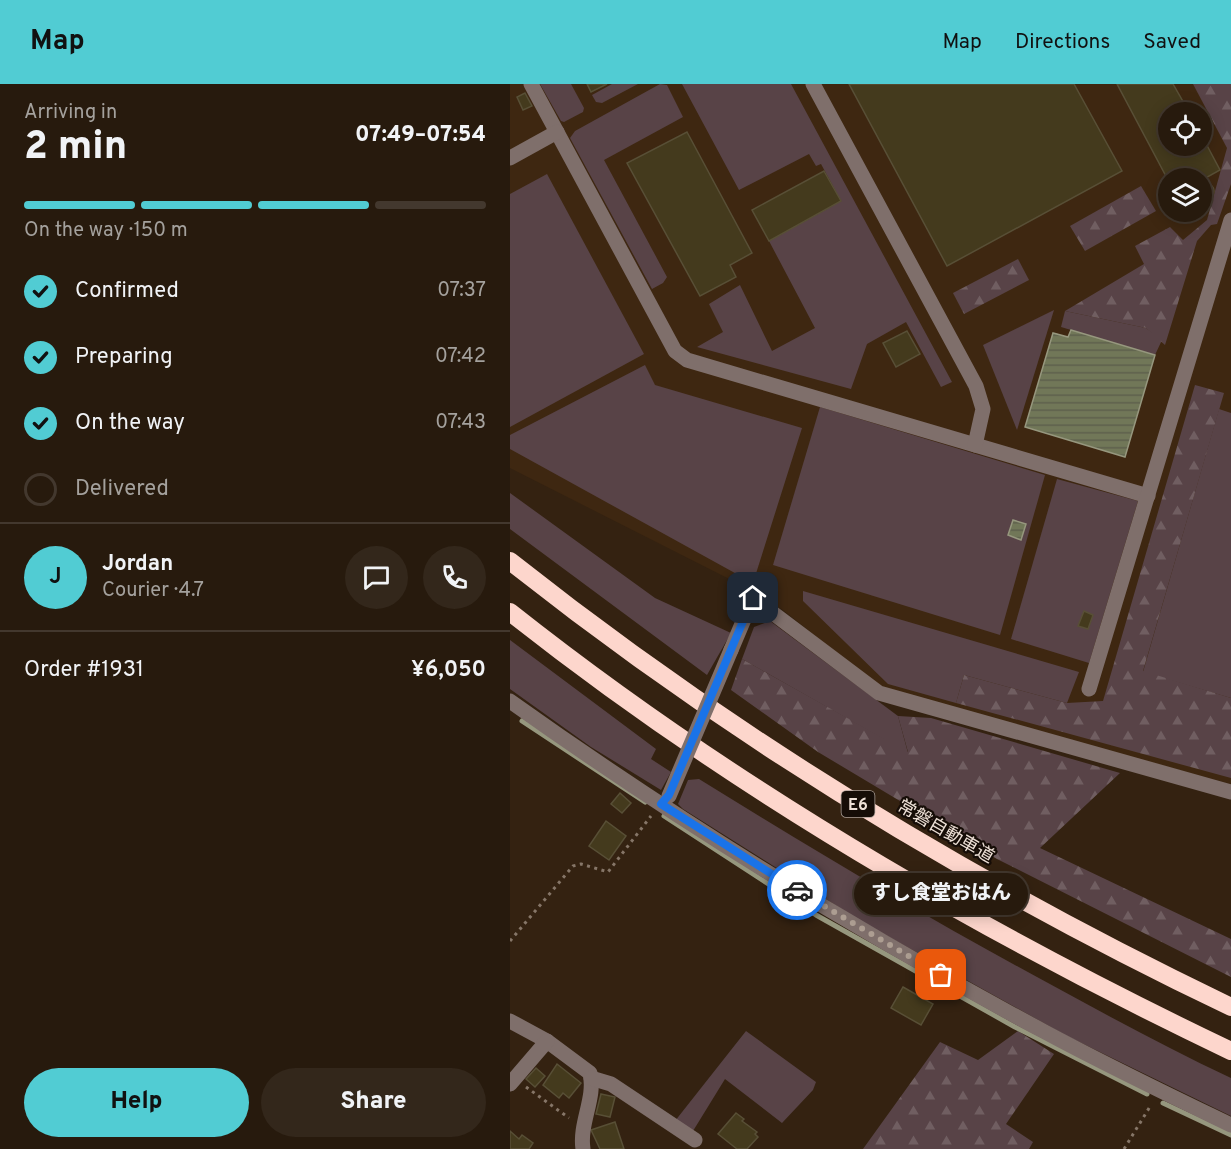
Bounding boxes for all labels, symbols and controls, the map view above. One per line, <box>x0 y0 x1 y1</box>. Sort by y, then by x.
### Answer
text: Map <box>30 24 85 60</box>
text: Map <box>942 29 982 56</box>
text: Directions <box>1015 29 1110 56</box>
text: Saved <box>1143 29 1201 56</box>
text: Arriving in <box>24 100 117 126</box>
map controls <box>1158 102 1212 222</box>
button: locate <box>1158 102 1212 156</box>
text: 07:49–07:54 <box>355 122 486 149</box>
text: 2 min <box>24 124 127 173</box>
button: layers <box>1158 168 1212 222</box>
text: On the way · 150 m <box>24 218 188 244</box>
icon: check <box>24 275 57 308</box>
text: Confirmed <box>75 278 179 305</box>
text: 07:37 <box>437 278 486 304</box>
icon: check <box>24 341 57 374</box>
text: Preparing <box>75 344 173 371</box>
text: 07:42 <box>435 344 486 370</box>
icon: check <box>24 407 57 440</box>
text: On the way <box>75 410 185 437</box>
text: 07:43 <box>435 410 486 436</box>
text: Delivered <box>75 476 169 503</box>
button: chat <box>345 546 408 609</box>
button: phone <box>423 546 486 609</box>
text: Jordan <box>102 551 173 578</box>
text: J <box>49 564 62 591</box>
pin <box>727 572 778 623</box>
text: Courier · 4.7 <box>102 578 204 604</box>
icon: home <box>736 581 769 614</box>
text: Order #1931 <box>24 657 144 684</box>
text: ¥6,050 <box>411 657 486 684</box>
road number: E6 <box>842 791 874 817</box>
street label: 常磐自動車道 <box>893 795 998 869</box>
courier <box>767 860 827 920</box>
callout: すし食堂おはん <box>854 873 1028 915</box>
icon: car <box>781 874 814 907</box>
text: すし食堂おはん <box>871 881 1011 907</box>
pin <box>915 949 966 1000</box>
icon: bag <box>924 958 957 991</box>
button: Help <box>24 1068 249 1137</box>
button: Share <box>261 1068 486 1137</box>

